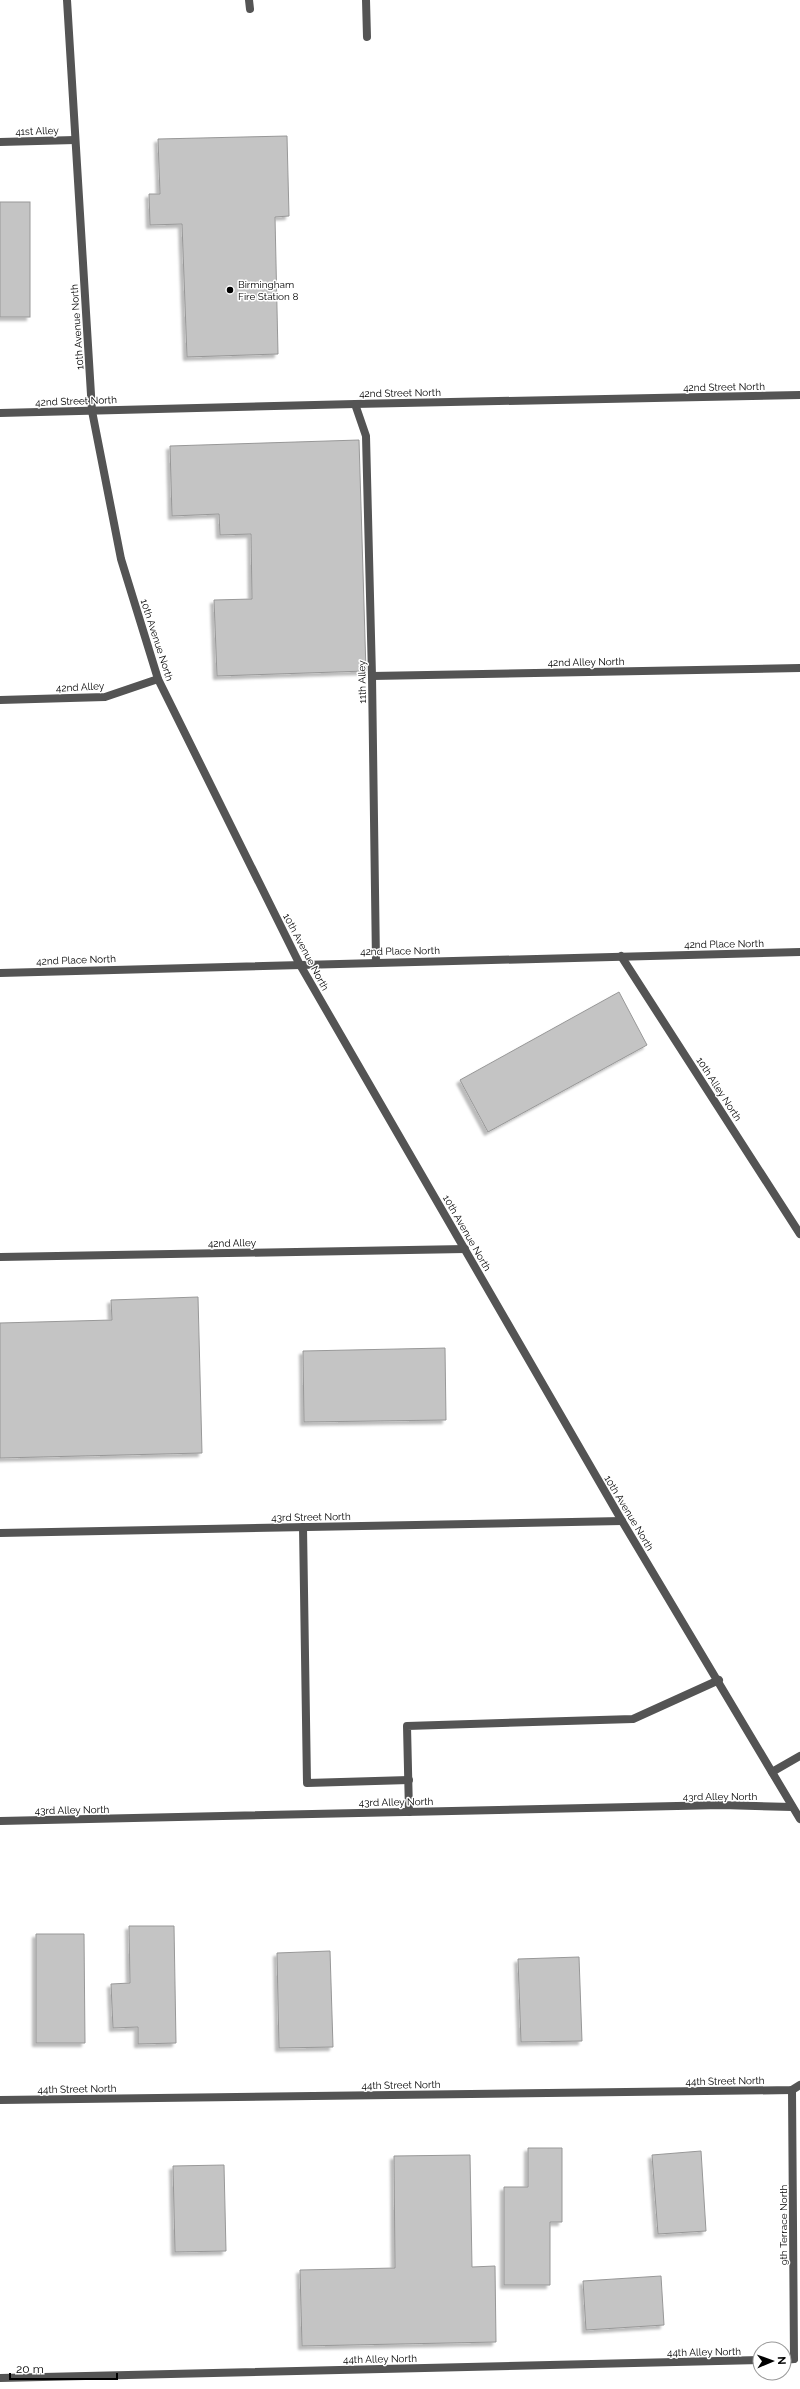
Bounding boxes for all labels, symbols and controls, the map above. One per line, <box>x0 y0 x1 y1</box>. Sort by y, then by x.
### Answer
street label: 41st Alley <box>15 125 60 137</box>
place label: Birmingham Fire Station 8 <box>238 279 298 302</box>
street label: 10th Avenue North <box>69 284 85 370</box>
marker: Birmingham Fire Station 8 <box>225 285 235 295</box>
street label: 42nd Street North <box>683 381 765 393</box>
street label: 42nd Street North <box>359 387 441 399</box>
street label: 42nd Street North <box>35 394 117 408</box>
street label: 10th Avenue North <box>139 598 176 683</box>
street label: 42nd Alley North <box>547 656 625 668</box>
street label: 11th Alley <box>356 660 368 704</box>
street label: 42nd Alley <box>56 680 105 694</box>
street label: 10th Avenue North <box>281 912 331 993</box>
street label: 42nd Place North <box>684 938 764 950</box>
street label: 42nd Place North <box>360 945 440 957</box>
street label: 42nd Place North <box>36 953 116 967</box>
street label: 10th Alley North <box>694 1055 744 1123</box>
street label: 10th Avenue North <box>441 1193 493 1273</box>
street label: 42nd Alley <box>208 1237 257 1249</box>
street label: 10th Avenue North <box>602 1473 656 1553</box>
street label: 43rd Street North <box>271 1511 351 1523</box>
street label: 43rd Alley North <box>683 1791 757 1802</box>
street label: 43rd Alley North <box>359 1796 434 1808</box>
street label: 43rd Alley North <box>35 1804 110 1816</box>
street label: 44th Street North <box>685 2075 765 2087</box>
street label: 44th Street North <box>361 2079 441 2091</box>
street label: 44th Street North <box>37 2083 117 2095</box>
street label: 9th Terrace North <box>778 2184 789 2265</box>
north arrow <box>752 2341 792 2381</box>
street label: 44th Alley North <box>667 2346 741 2358</box>
street label: 44th Alley North <box>343 2353 417 2365</box>
scale bar <box>10 2355 117 2381</box>
text: N <box>775 2356 788 2365</box>
text: 20 m <box>16 2362 44 2376</box>

